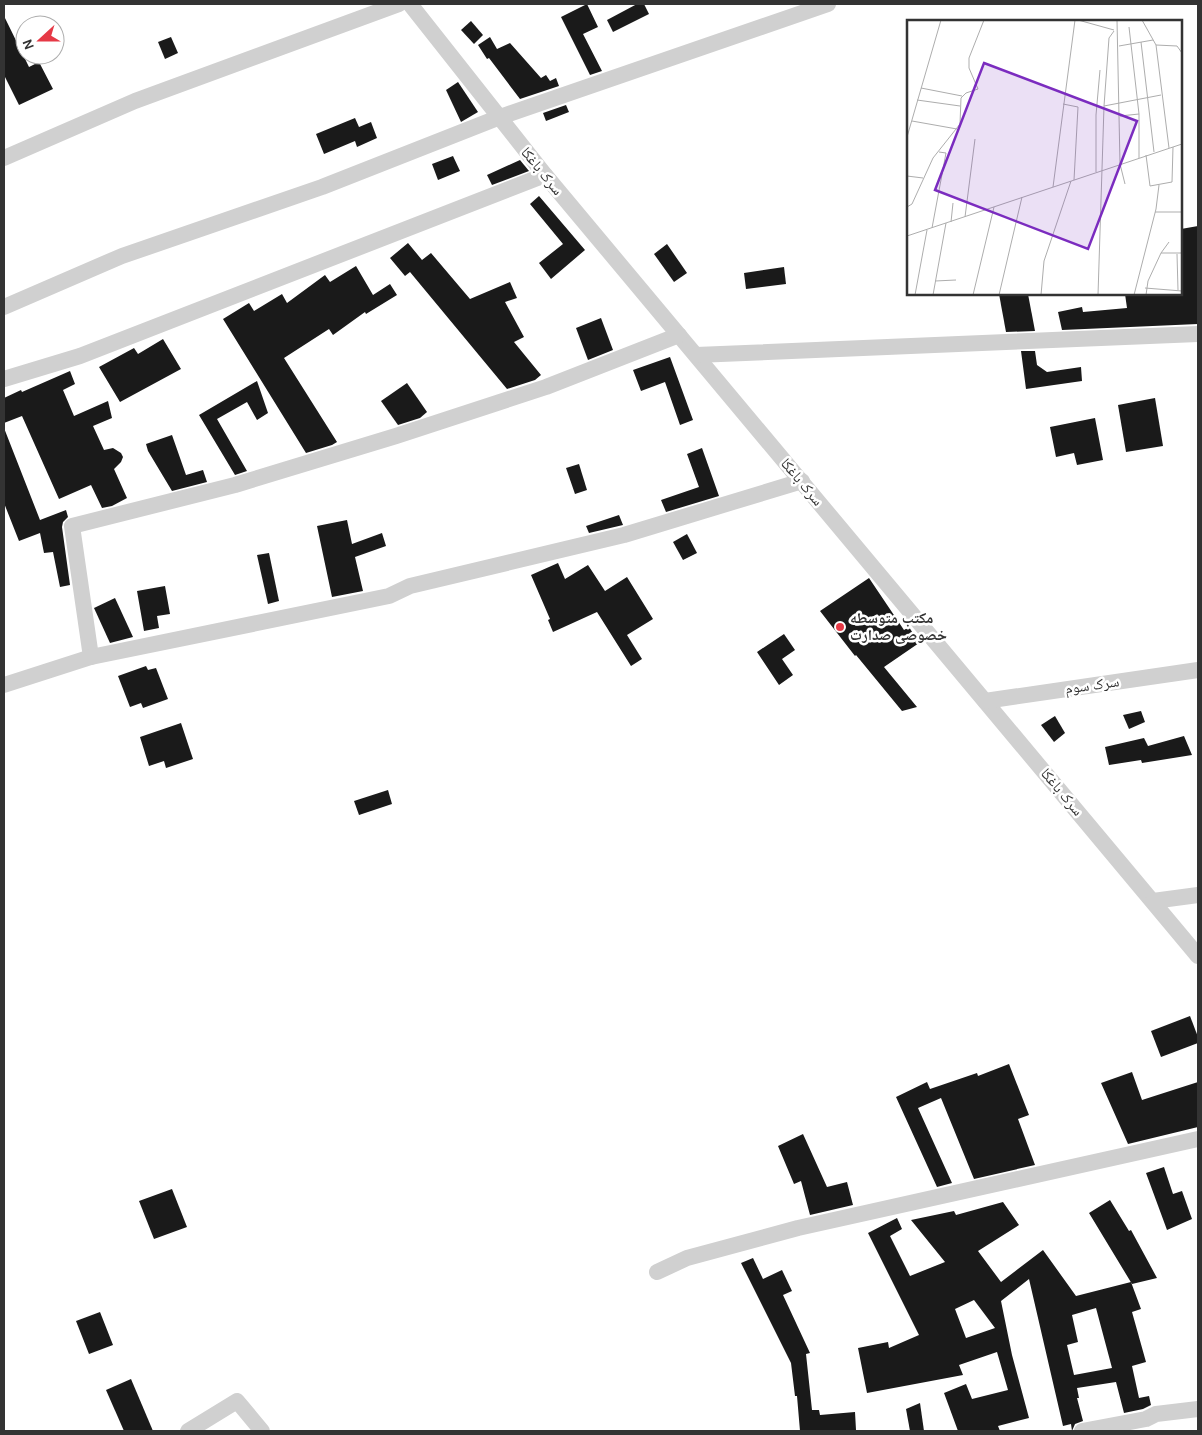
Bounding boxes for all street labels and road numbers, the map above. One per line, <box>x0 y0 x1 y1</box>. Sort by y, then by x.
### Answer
street label: سرک باغکا <box>517 143 567 199</box>
street label: سرک باغکا <box>777 455 827 510</box>
street label: سرک سوم <box>1064 672 1121 699</box>
street label: سرک باغکا <box>1037 765 1087 820</box>

